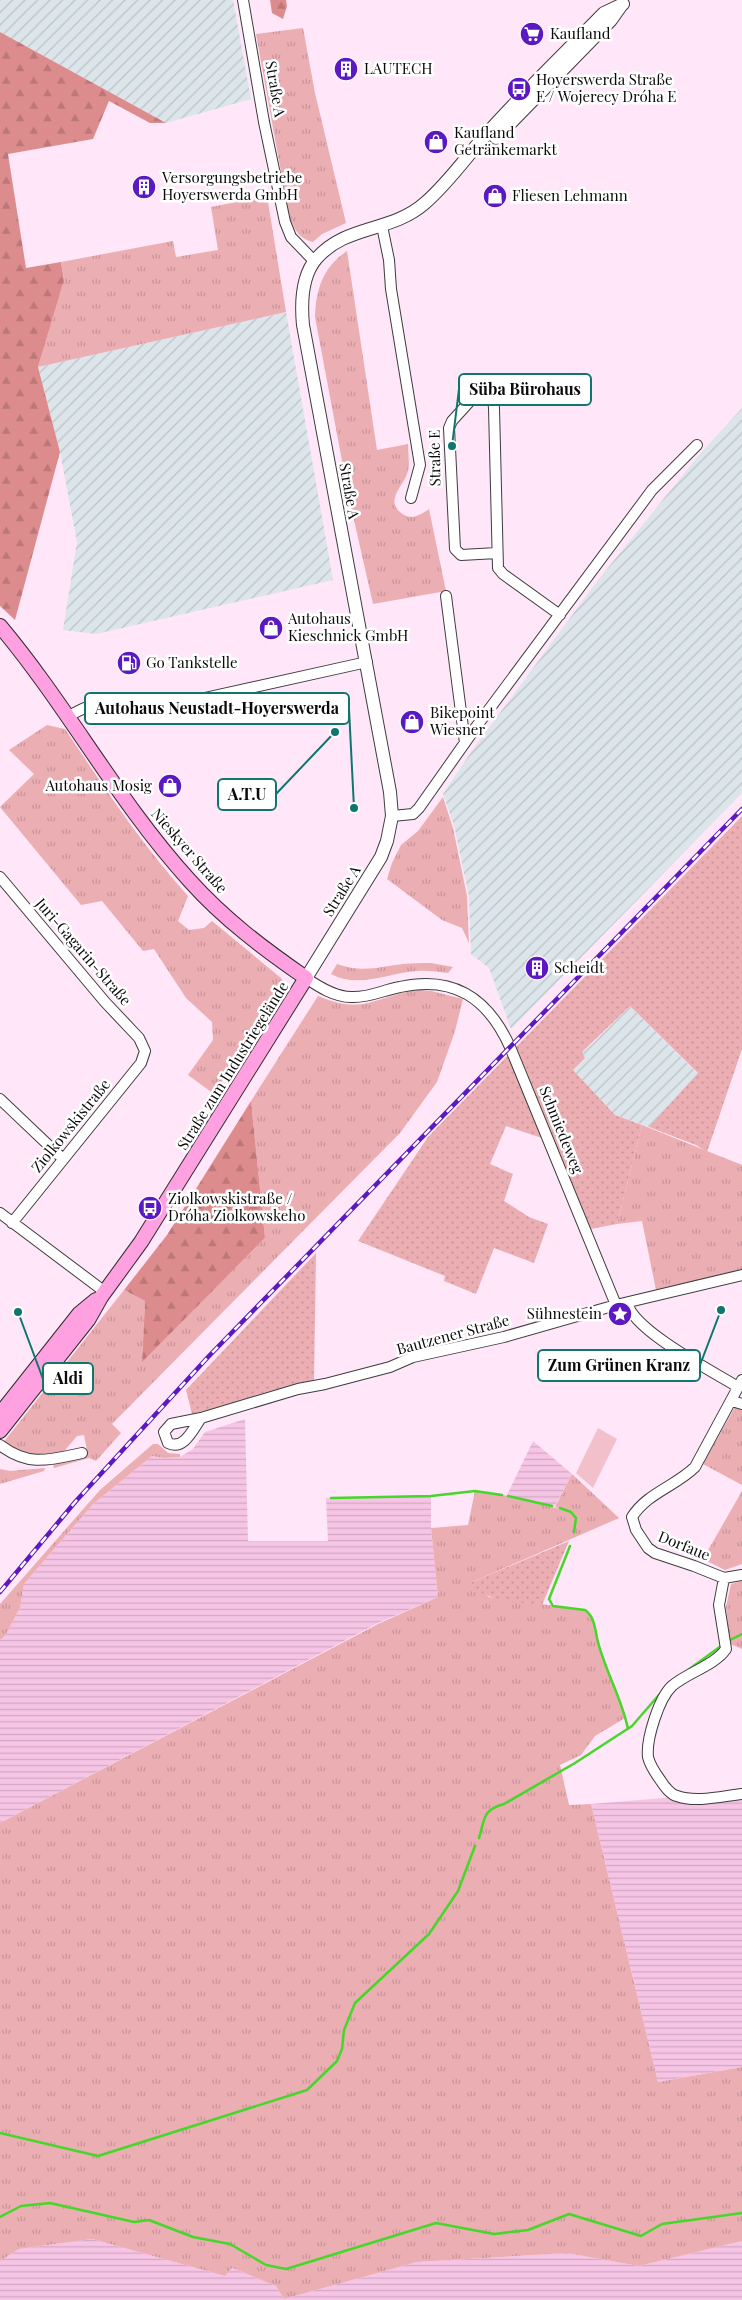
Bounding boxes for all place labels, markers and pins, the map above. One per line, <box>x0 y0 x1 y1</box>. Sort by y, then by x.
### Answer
supermarket icon: Kaufland <box>519 21 545 47</box>
place label: Kaufland <box>550 23 611 43</box>
building icon: LAUTECH <box>333 56 359 82</box>
place label: LAUTECH <box>364 58 433 78</box>
place label: Hoyerswerda Straße E / Wojerecy Dróha E <box>536 69 676 106</box>
bus stop icon: Hoyerswerda Straße E / Wojerecy Dróha E <box>506 76 532 102</box>
place label: Kaufland Getränkemarkt <box>454 122 557 159</box>
shop icon: Kaufland Getränkemarkt <box>423 129 449 155</box>
place label: Versorgungsbetriebe Hoyerswerda GmbH <box>161 167 302 204</box>
building icon: Versorgungsbetriebe Hoyerswerda GmbH <box>131 174 157 200</box>
shop icon: Fliesen Lehmann <box>482 183 508 209</box>
place label: Fliesen Lehmann <box>512 185 628 205</box>
callout: Süba Bürohaus <box>459 374 591 405</box>
place label: Autohaus Kieschnick GmbH <box>287 608 408 645</box>
shop icon: Autohaus Kieschnick GmbH <box>258 615 284 641</box>
fuel station icon: Go Tankstelle <box>116 650 142 676</box>
place label: Go Tankstelle <box>146 652 238 672</box>
callout: Autohaus Neustadt-Hoyerswerda <box>85 693 349 724</box>
place label: Bikepoint Wiesner <box>429 702 495 739</box>
shop icon: Bikepoint Wiesner <box>399 709 425 735</box>
shop icon: Autohaus Mosig <box>157 773 183 799</box>
place label: Autohaus Mosig <box>44 775 152 795</box>
callout: A.T.U <box>218 779 276 810</box>
building icon: Scheidt <box>524 955 550 981</box>
place label: Scheidt <box>554 957 605 977</box>
place label: Ziolkowskistraße / Dróha Ziolkowskeho <box>168 1188 305 1225</box>
bus stop icon: Ziolkowskistraße / Dróha Ziolkowskeho <box>137 1195 163 1221</box>
place icon: Sühnestein <box>607 1301 633 1327</box>
place label: Sühnestein <box>527 1303 602 1323</box>
callout: Zum Grünen Kranz <box>538 1350 700 1381</box>
callout: Aldi <box>43 1363 93 1394</box>

